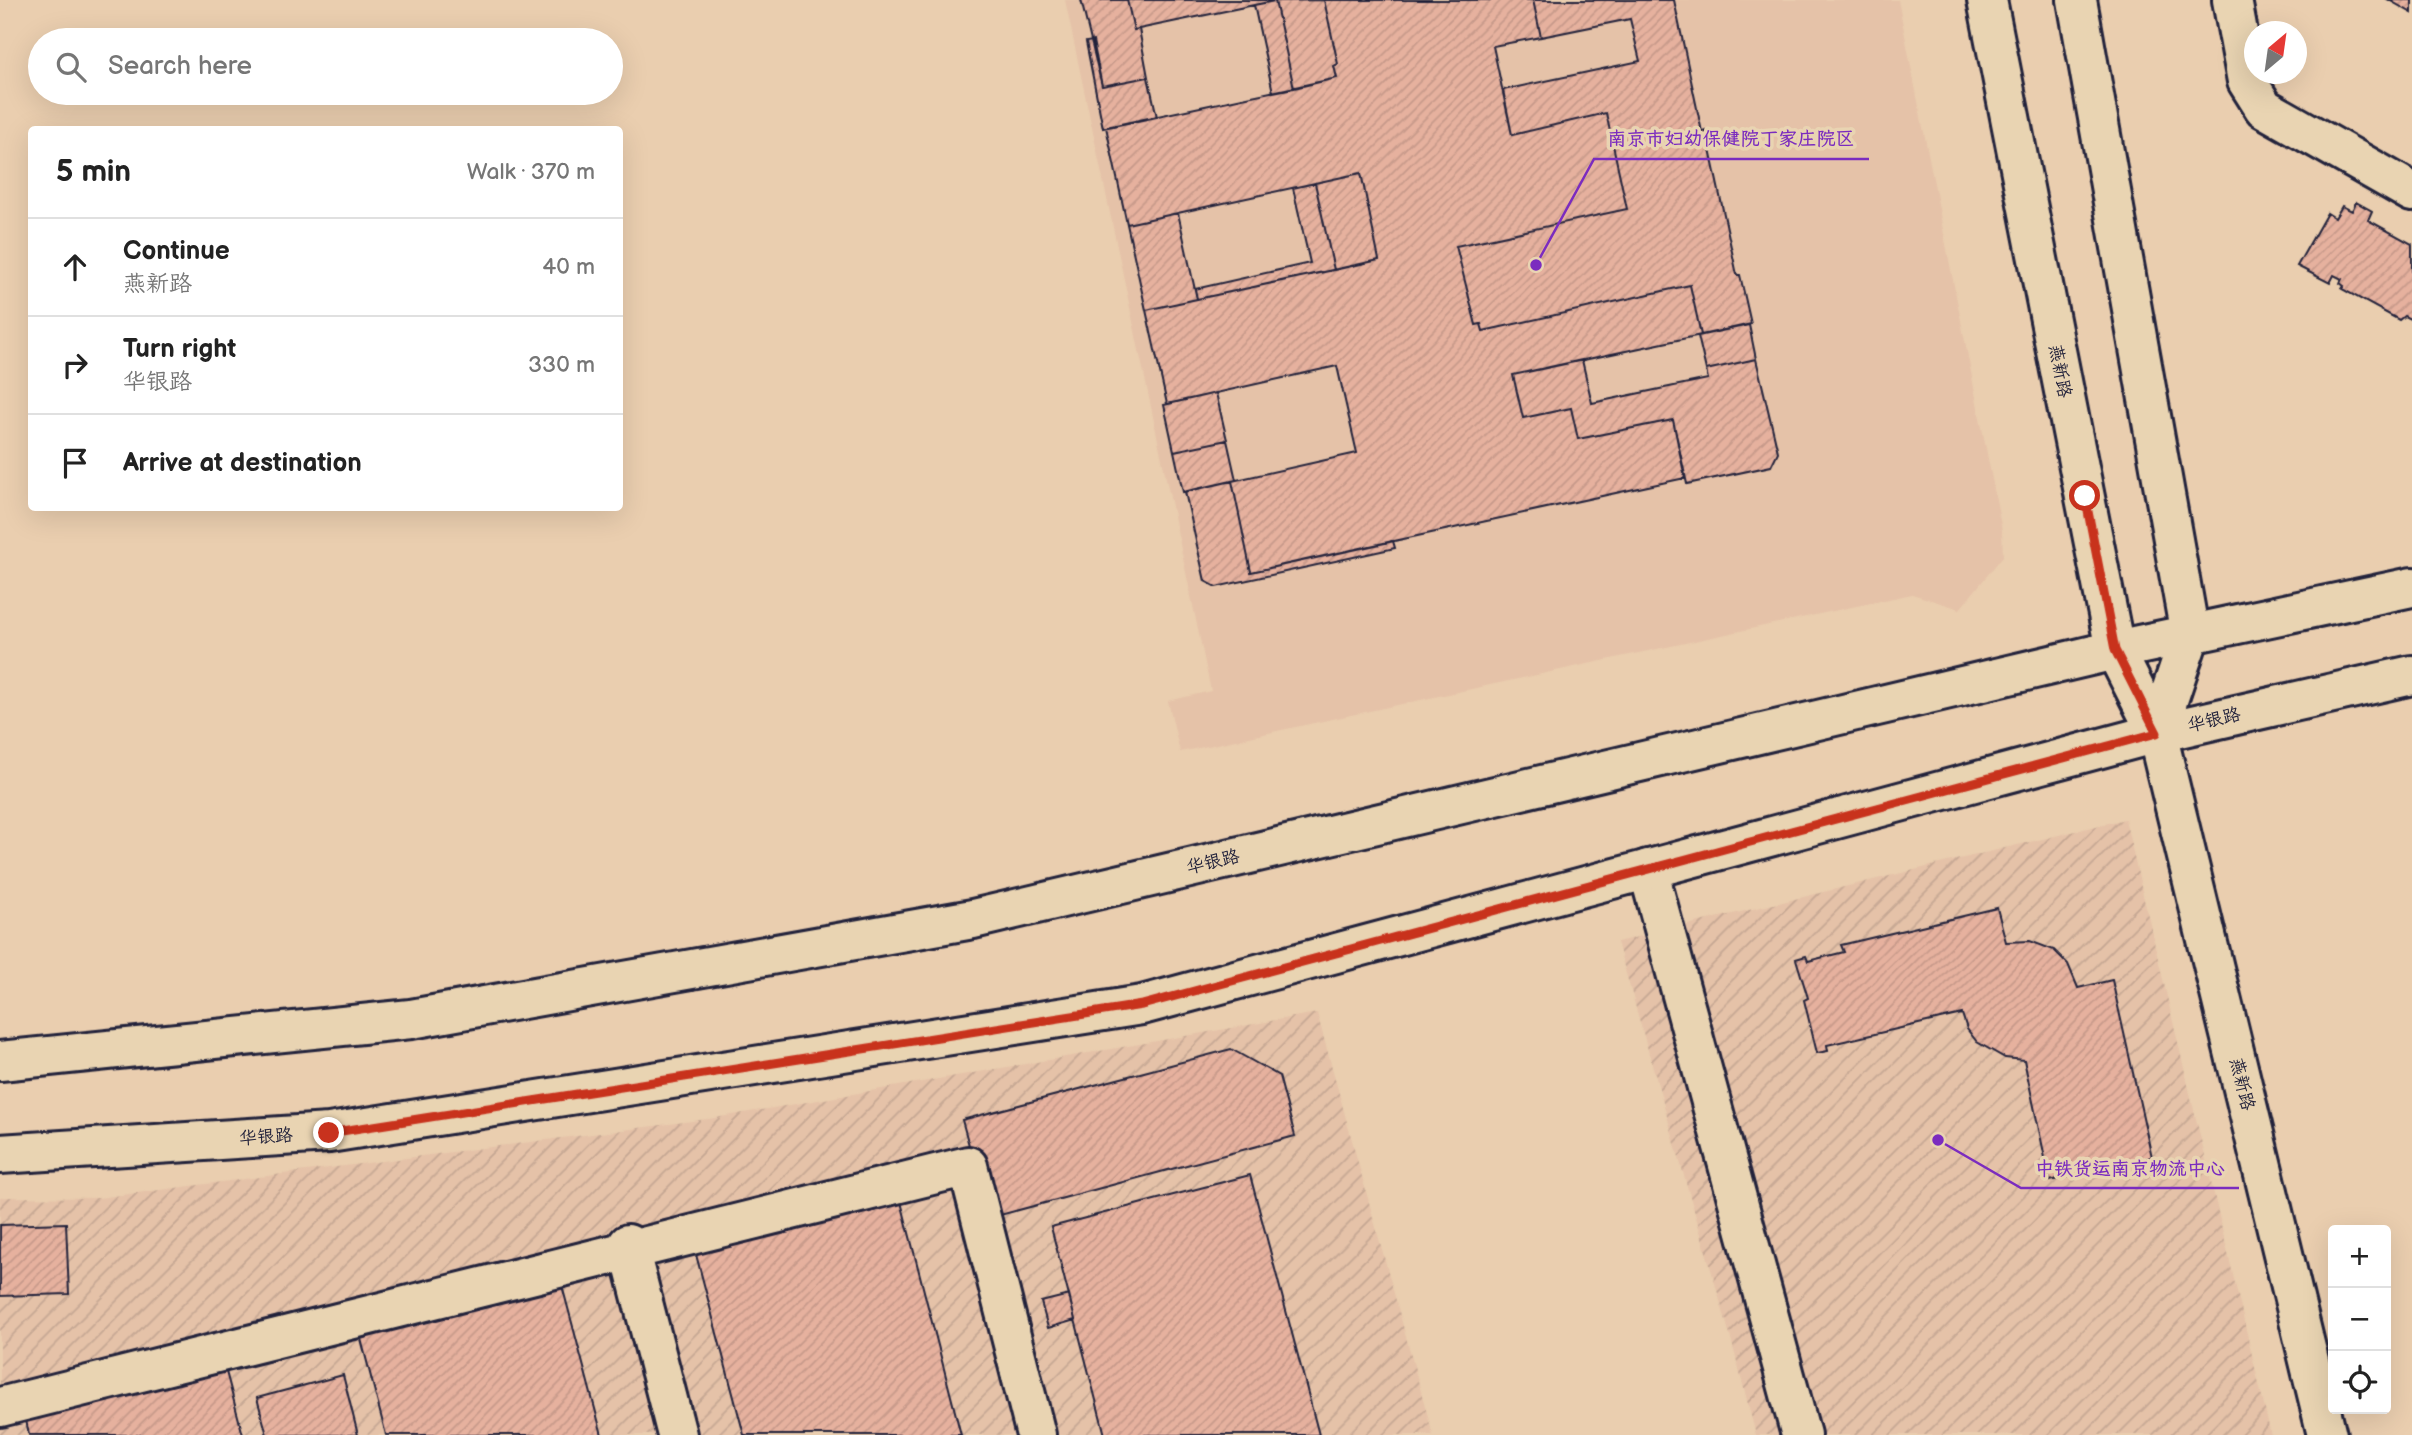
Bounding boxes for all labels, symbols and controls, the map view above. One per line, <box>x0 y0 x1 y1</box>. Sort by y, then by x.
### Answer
north arrow <box>2244 21 2307 84</box>
search box <box>28 28 623 105</box>
icon: search <box>52 48 90 86</box>
text: Search here <box>108 51 252 82</box>
callout: 南京市妇幼保健院丁家庄院区 <box>1594 119 1869 159</box>
text: 南京市妇幼保健院丁家庄院区 <box>1607 128 1855 151</box>
text: 5 min <box>56 154 131 190</box>
text: Walk · 370 m <box>467 158 595 186</box>
text: Continue <box>123 236 230 267</box>
icon: ahead <box>56 248 94 286</box>
text: 40 m <box>542 253 595 281</box>
text: 燕新路 <box>123 270 192 298</box>
text: Turn right <box>123 334 236 365</box>
street label: 燕新路 <box>2045 342 2075 400</box>
icon: right <box>56 346 94 384</box>
text: 330 m <box>528 351 595 379</box>
text: 华银路 <box>123 368 192 396</box>
icon: arrive <box>56 444 94 482</box>
text: Arrive at destination <box>123 448 362 479</box>
route start <box>2069 480 2100 511</box>
street label: 华银路 <box>2185 704 2243 736</box>
street label: 华银路 <box>1184 846 1242 878</box>
street label: 燕新路 <box>2225 1055 2259 1113</box>
route end <box>313 1117 344 1148</box>
street label: 华银路 <box>238 1125 294 1149</box>
callout: 中铁货运南京物流中心 <box>2021 1148 2239 1188</box>
text: 中铁货运南京物流中心 <box>2035 1158 2225 1181</box>
map controls <box>2328 1225 2391 1414</box>
button: + <box>2328 1225 2391 1288</box>
button: − <box>2328 1288 2391 1351</box>
button: locate <box>2328 1351 2391 1414</box>

